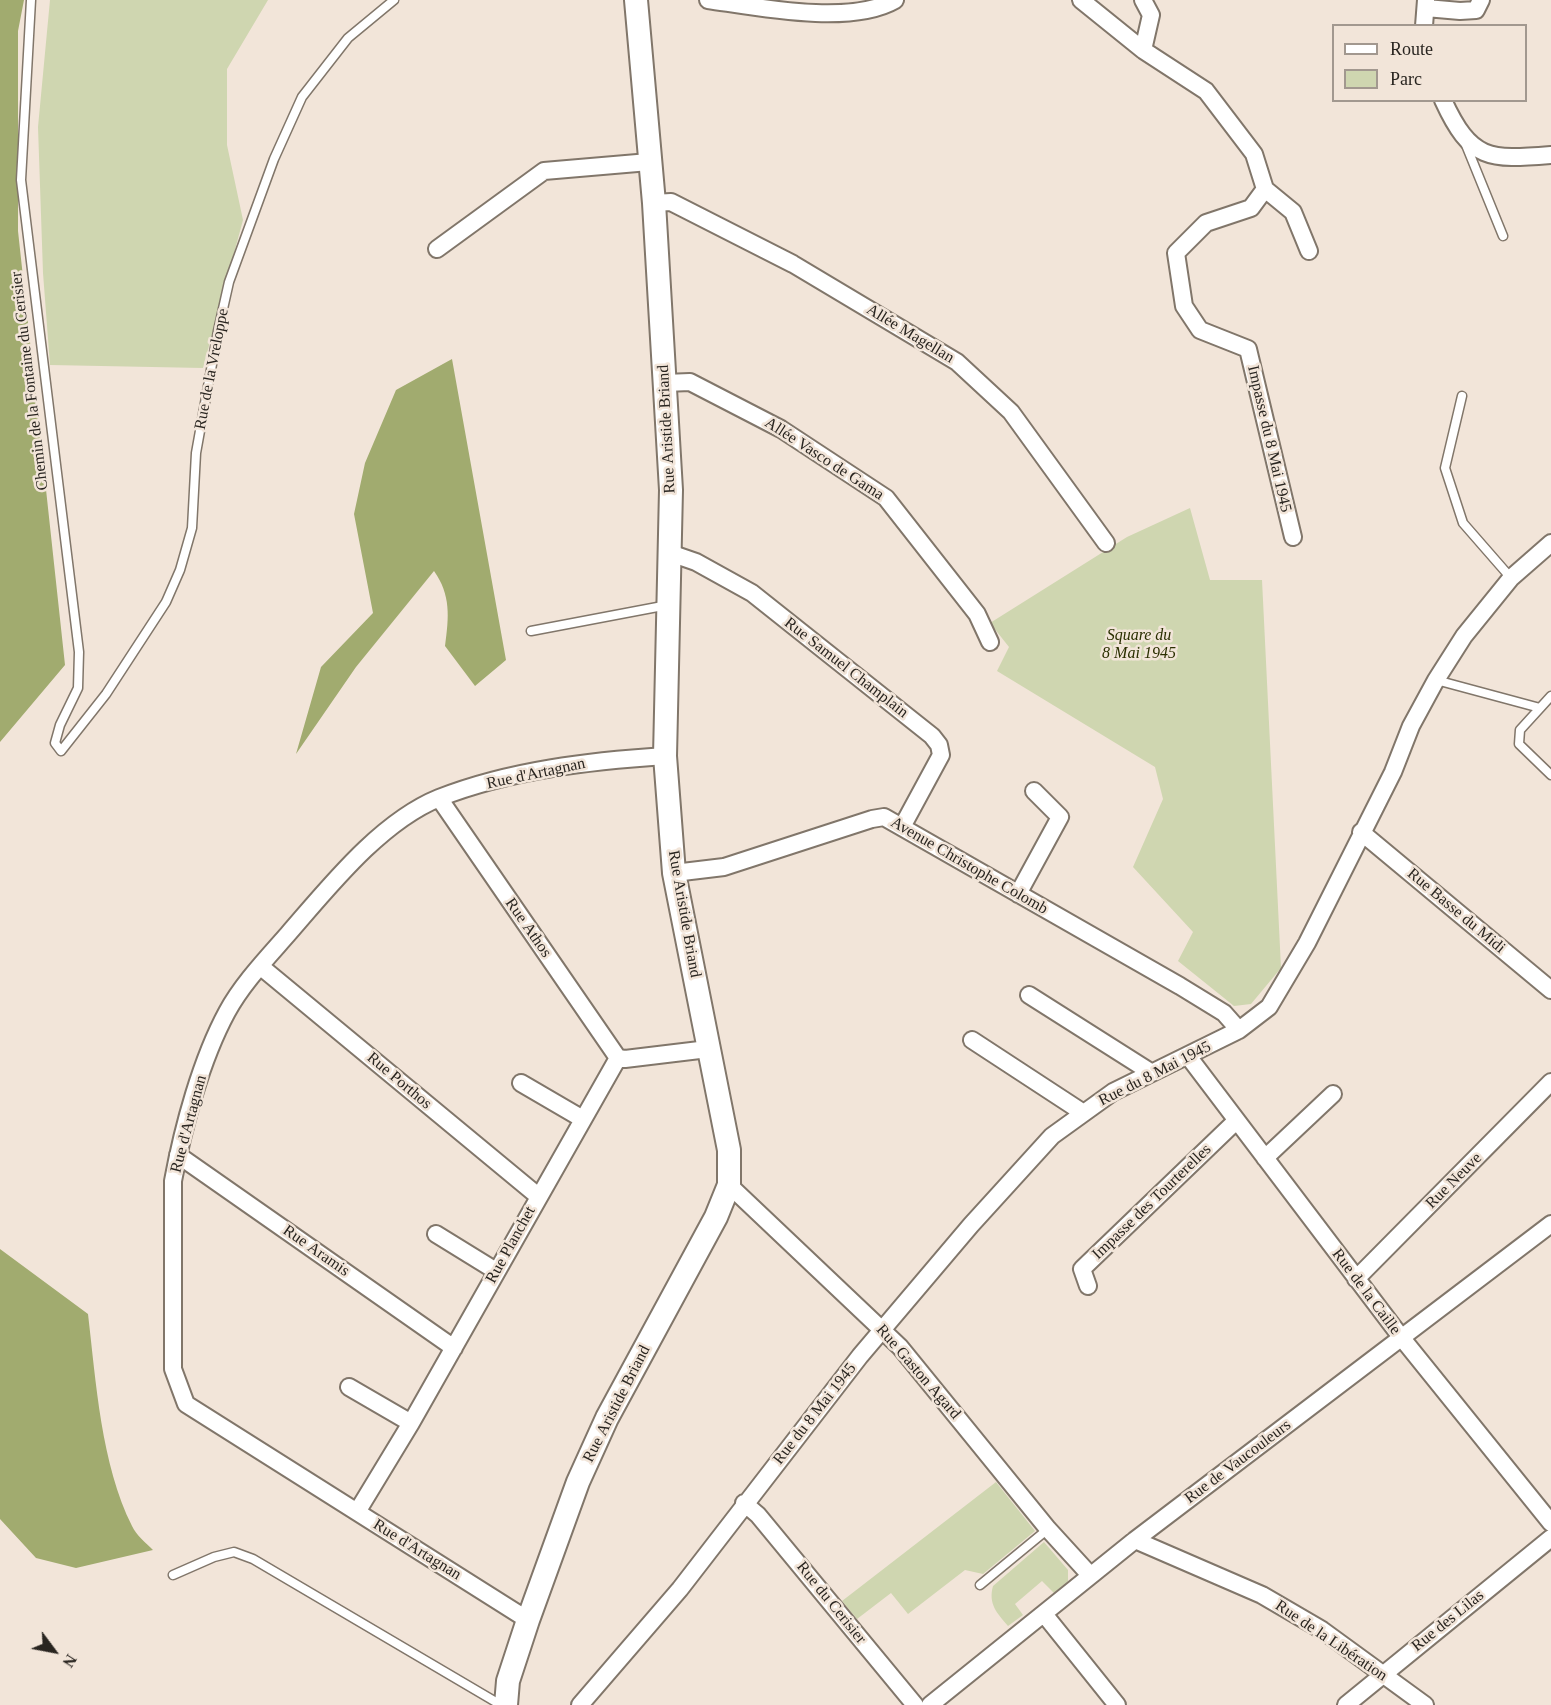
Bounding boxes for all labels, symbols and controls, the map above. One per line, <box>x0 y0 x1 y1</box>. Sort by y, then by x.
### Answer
legend <box>1332 24 1527 102</box>
text: Route <box>1390 39 1433 59</box>
text: Parc <box>1390 69 1422 89</box>
street label: Chemin de la Fontaine du Cerisier <box>7 271 53 491</box>
street label: Allée Magellan <box>863 300 957 368</box>
street label: Rue de la Vreloppe <box>191 307 233 431</box>
street label: Rue Aristide Briand <box>654 364 680 494</box>
street label: Impasse du 8 Mai 1945 <box>1243 364 1295 514</box>
street label: Allée Vasco de Gama <box>761 413 887 505</box>
street label: Rue Samuel Champlain <box>780 614 912 722</box>
park label: Square du 8 Mai 1945 <box>1102 626 1176 664</box>
street label: Rue d'Artagnan <box>485 754 587 794</box>
street label: Avenue Christophe Colomb <box>887 813 1051 919</box>
street label: Rue Aristide Briand <box>663 849 705 979</box>
street label: Rue Basse du Midi <box>1403 864 1509 958</box>
street label: Rue Athos <box>501 895 555 961</box>
street label: Rue du 8 Mai 1945 <box>1096 1037 1214 1111</box>
street label: Rue Porthos <box>363 1048 435 1114</box>
street label: Rue d'Artagnan <box>167 1073 211 1175</box>
street label: Impasse des Tourterelles <box>1089 1140 1215 1264</box>
street label: Rue Neuve <box>1422 1149 1486 1213</box>
street label: Rue Planchet <box>482 1203 540 1287</box>
street label: Rue Aramis <box>279 1221 353 1281</box>
street label: Rue de la Caille <box>1327 1245 1405 1339</box>
street label: Rue Gaston Agard <box>872 1321 964 1423</box>
street label: Rue Aristide Briand <box>579 1342 655 1466</box>
street label: Rue du 8 Mai 1945 <box>769 1359 861 1469</box>
street label: Rue de Vaucouleurs <box>1181 1416 1295 1508</box>
street label: Rue d'Artagnan <box>369 1515 465 1585</box>
street label: Rue du Cerisier <box>792 1558 870 1648</box>
street label: Rue des Lilas <box>1408 1586 1488 1656</box>
street label: Rue de la Libération <box>1271 1596 1391 1686</box>
north arrow <box>24 1621 84 1681</box>
text: N <box>59 1651 80 1670</box>

